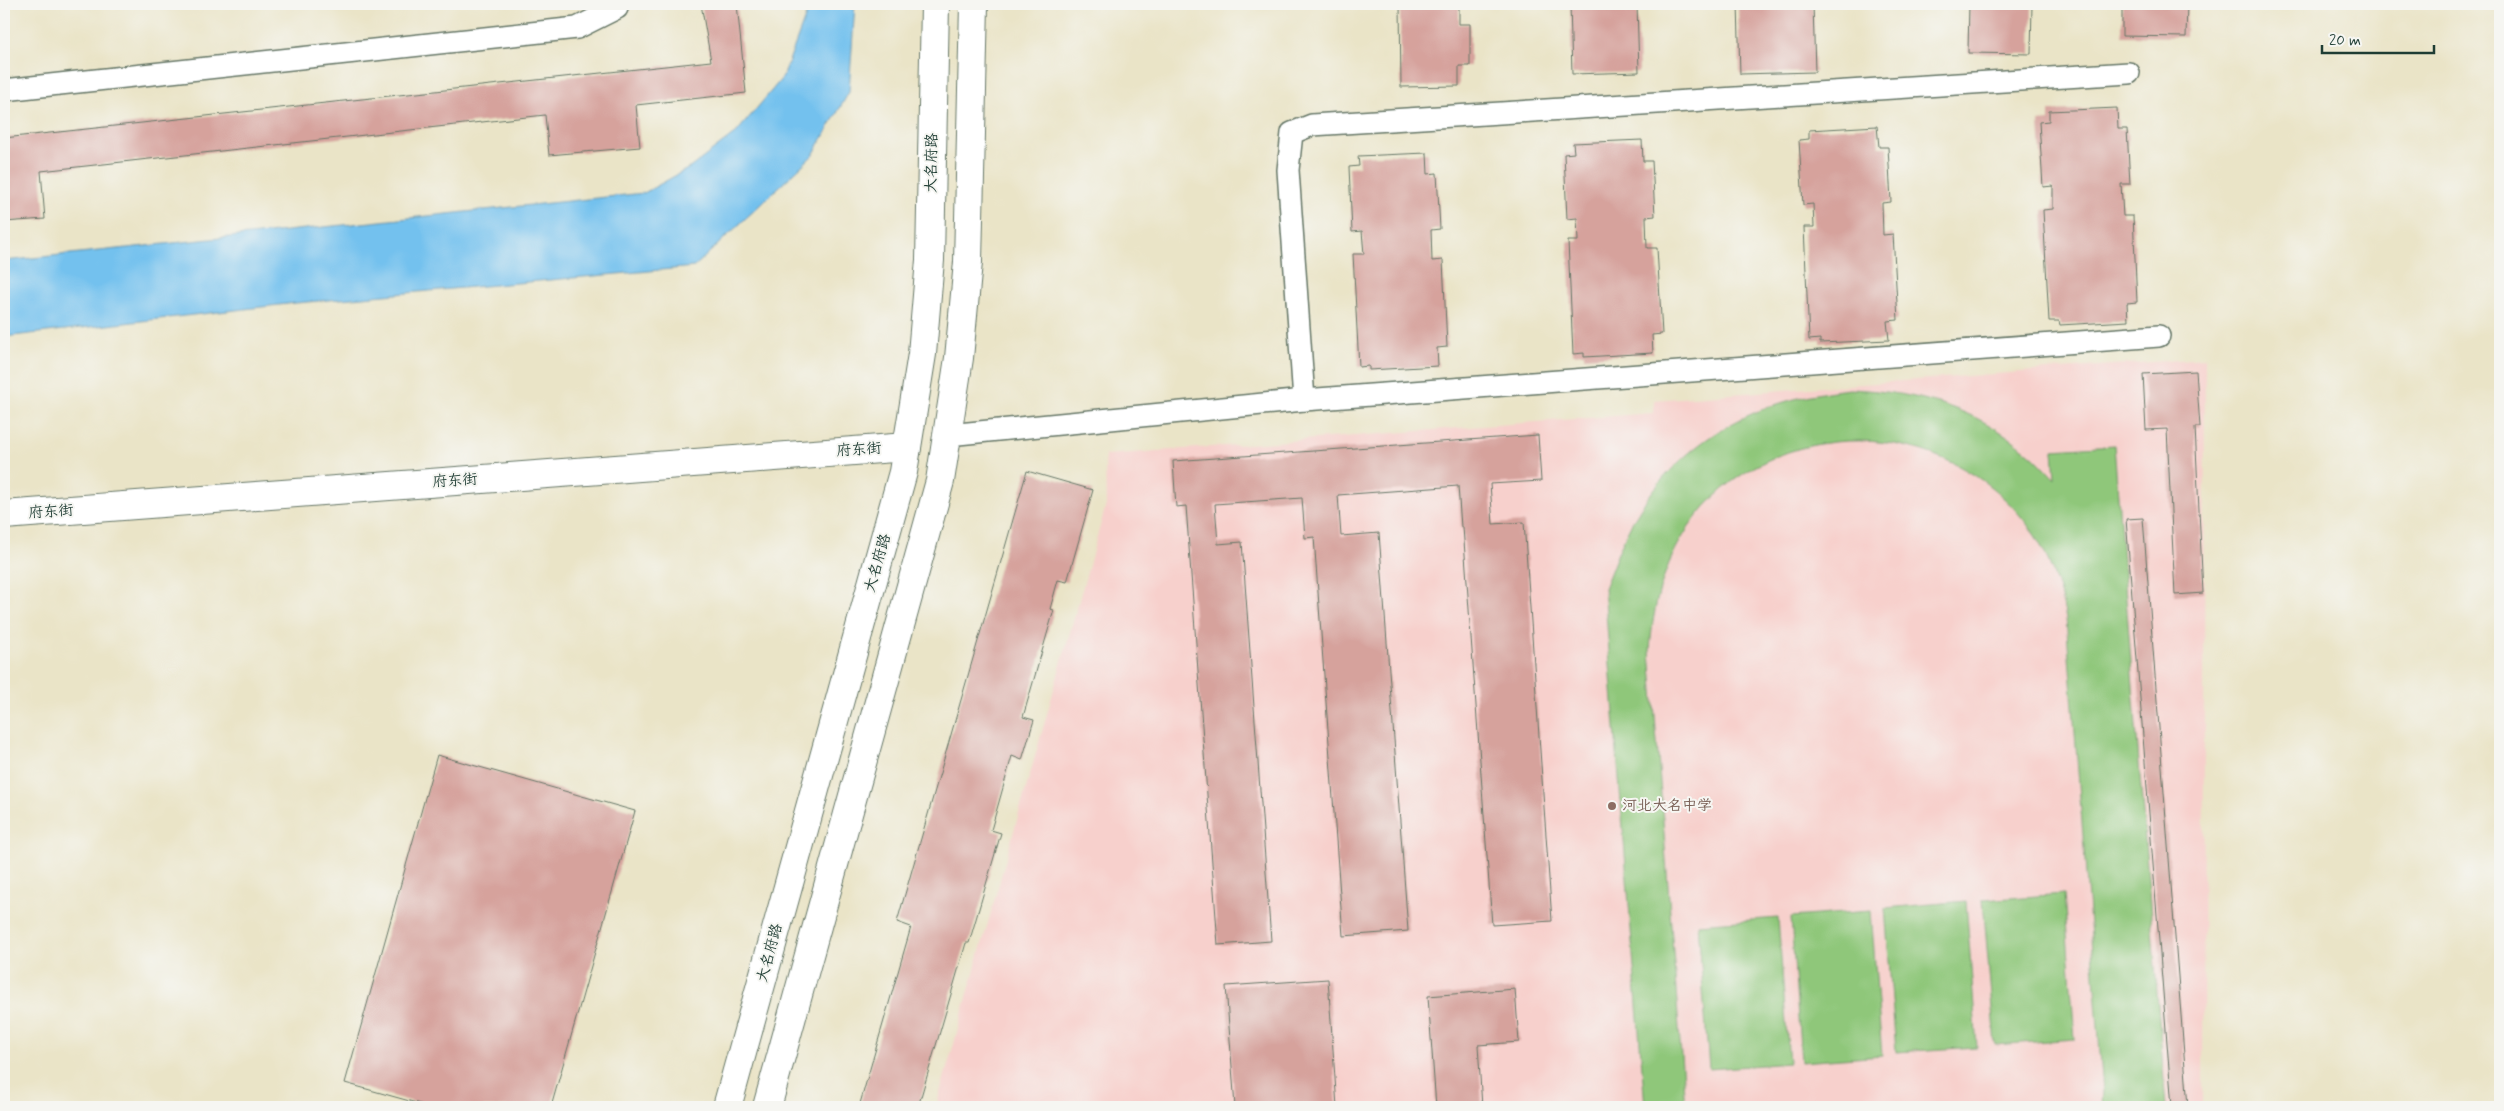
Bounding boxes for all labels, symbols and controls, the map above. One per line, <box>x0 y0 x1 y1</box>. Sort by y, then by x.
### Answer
scale bar <box>2322 22 2434 54</box>
text: 20 m <box>2329 31 2361 51</box>
street label: 大名府路 <box>921 133 943 193</box>
street label: 府东街 <box>836 438 882 462</box>
street label: 府东街 <box>432 469 478 493</box>
street label: 府东街 <box>28 500 74 524</box>
street label: 大名府路 <box>860 531 896 595</box>
place label: 河北大名中学 <box>1622 796 1712 816</box>
marker: 河北大名中学 <box>1606 800 1618 812</box>
street label: 大名府路 <box>753 921 787 985</box>

